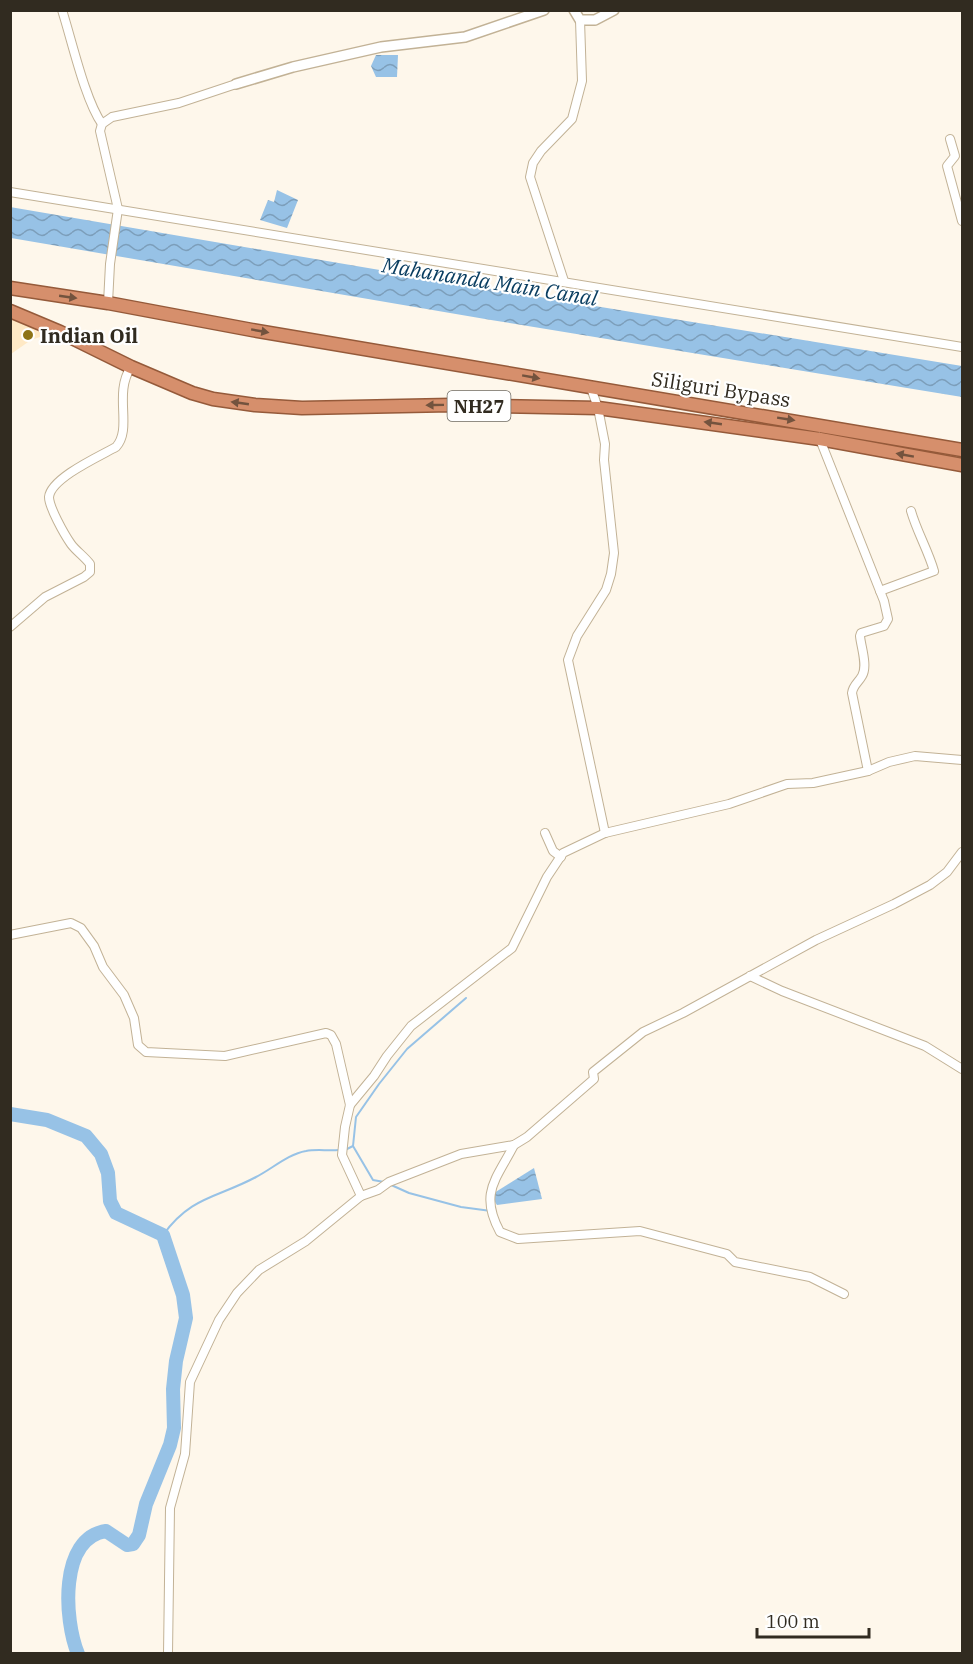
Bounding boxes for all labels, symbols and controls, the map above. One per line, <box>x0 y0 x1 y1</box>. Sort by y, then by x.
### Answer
water label: Mahananda Main Canal <box>379 250 601 312</box>
one-way arrow <box>59 292 78 301</box>
place label: Indian Oil <box>40 322 138 349</box>
one-way arrow <box>251 327 270 336</box>
marker: Indian Oil <box>21 328 35 342</box>
street label: Siliguri Bypass <box>650 365 792 413</box>
one-way arrow <box>522 373 541 382</box>
road number: NH27 <box>448 391 510 421</box>
one-way arrow <box>230 398 249 407</box>
one-way arrow <box>425 401 444 410</box>
one-way arrow <box>776 415 795 424</box>
one-way arrow <box>703 419 722 428</box>
one-way arrow <box>895 450 914 459</box>
scale bar <box>757 1601 870 1639</box>
text: 100 m <box>766 1610 820 1633</box>

